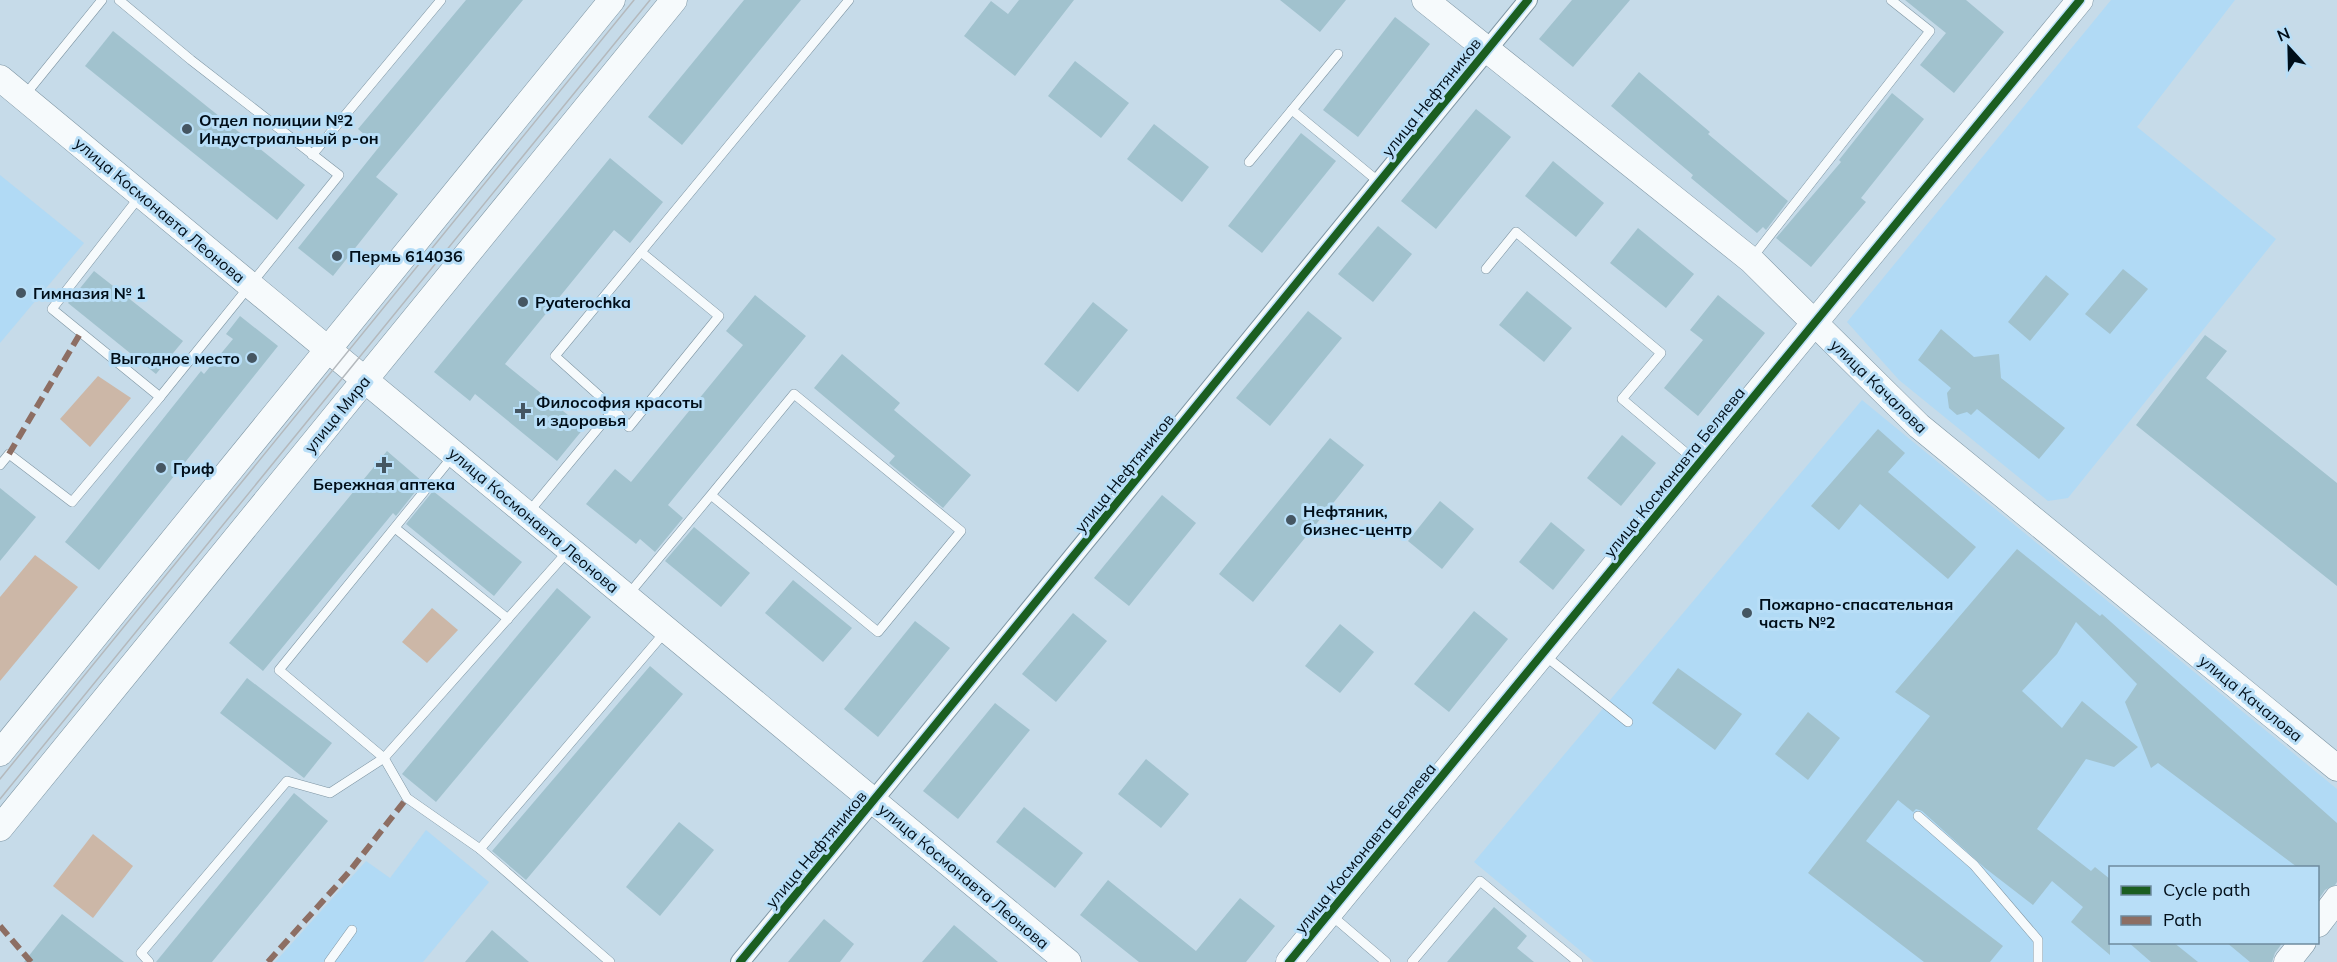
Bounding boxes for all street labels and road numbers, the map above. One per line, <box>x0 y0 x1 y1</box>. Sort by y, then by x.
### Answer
street label: улица Нефтяников <box>1377 34 1485 160</box>
street label: улица Космонавта Леонова <box>71 133 249 287</box>
street label: улица Качалова <box>1826 335 1932 437</box>
street label: улица Мира <box>300 371 374 457</box>
street label: улица Космонавта Беляева <box>1599 383 1749 561</box>
street label: улица Нефтяников <box>1070 410 1178 536</box>
street label: улица Космонавта Леонова <box>445 443 623 597</box>
street label: улица Качалова <box>2195 650 2307 746</box>
street label: улица Космонавта Беляева <box>1290 759 1440 937</box>
street label: улица Нефтяников <box>761 786 871 912</box>
street label: улица Космонавта Леонова <box>875 799 1053 953</box>

